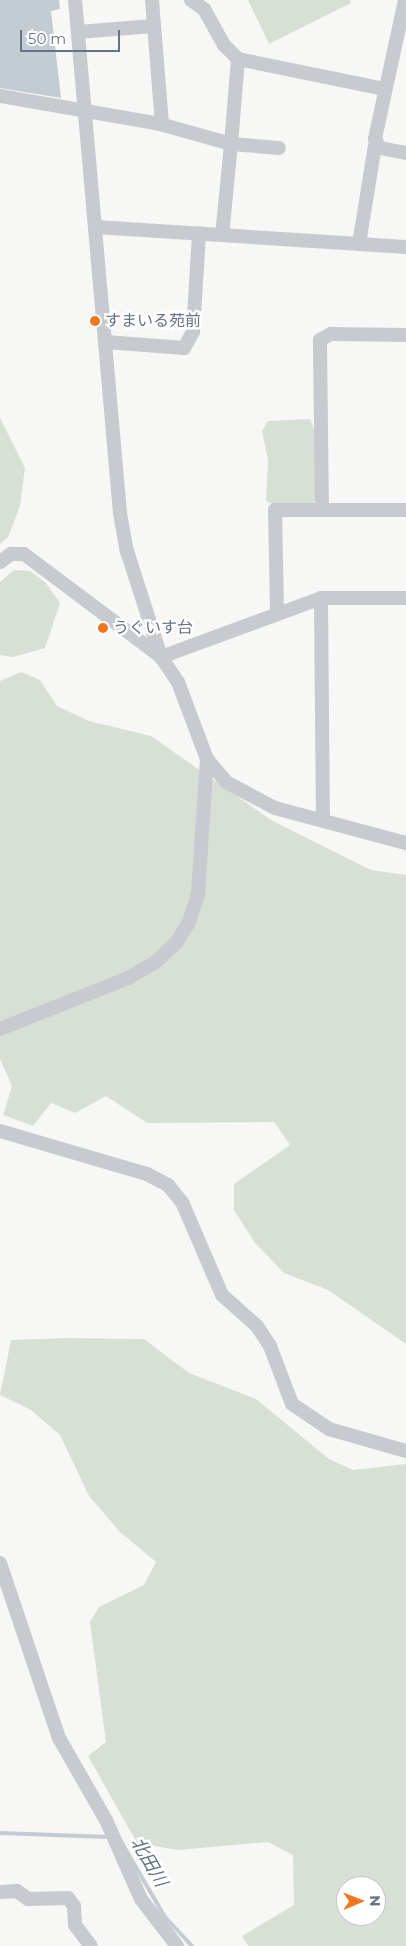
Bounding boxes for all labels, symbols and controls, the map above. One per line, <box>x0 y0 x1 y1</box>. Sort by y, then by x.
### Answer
scale bar <box>22 20 122 52</box>
text: 50 m <box>28 29 66 48</box>
place label: すまいる苑前 <box>105 311 201 331</box>
marker: すまいる苑前 <box>89 315 101 327</box>
place label: うぐいす台 <box>113 618 193 638</box>
marker: うぐいす台 <box>97 622 109 634</box>
water label: 北田川 <box>126 1833 172 1891</box>
north arrow <box>336 1876 386 1926</box>
text: N <box>366 1895 384 1907</box>

